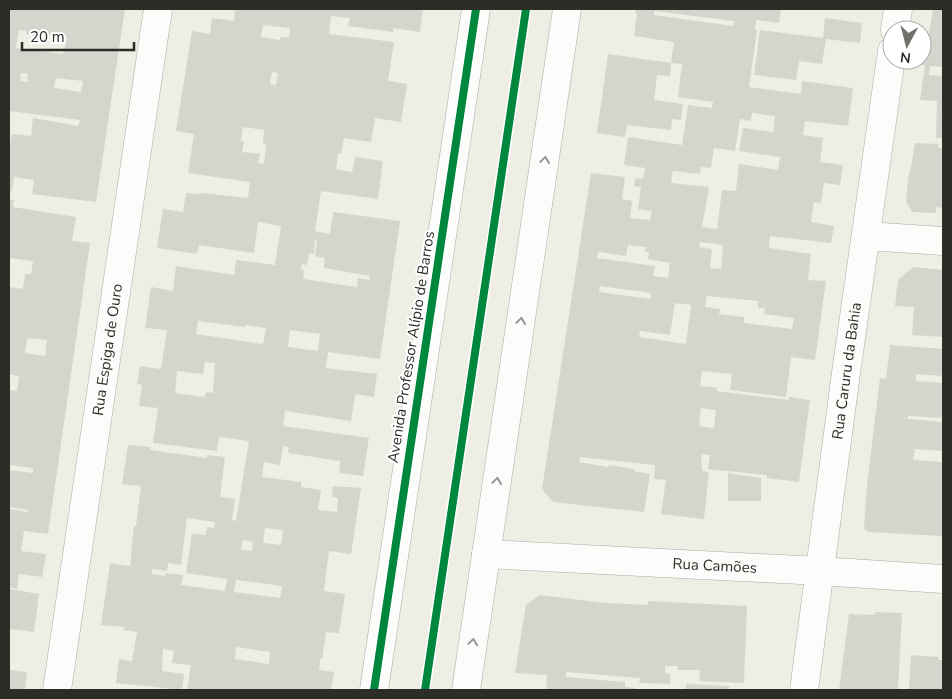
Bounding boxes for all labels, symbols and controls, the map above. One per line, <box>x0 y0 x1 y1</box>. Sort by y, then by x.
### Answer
scale bar <box>22 20 135 52</box>
north arrow <box>882 20 932 70</box>
text: 20 m <box>30 27 65 47</box>
text: N <box>899 47 912 67</box>
one-way arrow <box>539 155 550 163</box>
street label: Avenida Professor Alípio de Barros <box>383 230 439 464</box>
street label: Rua Espiga de Ouro <box>88 282 127 417</box>
street label: Rua Caruru da Bahia <box>827 301 866 441</box>
one-way arrow <box>515 316 526 324</box>
one-way arrow <box>491 477 502 485</box>
street label: Rua Camões <box>672 554 757 578</box>
one-way arrow <box>468 638 478 646</box>

